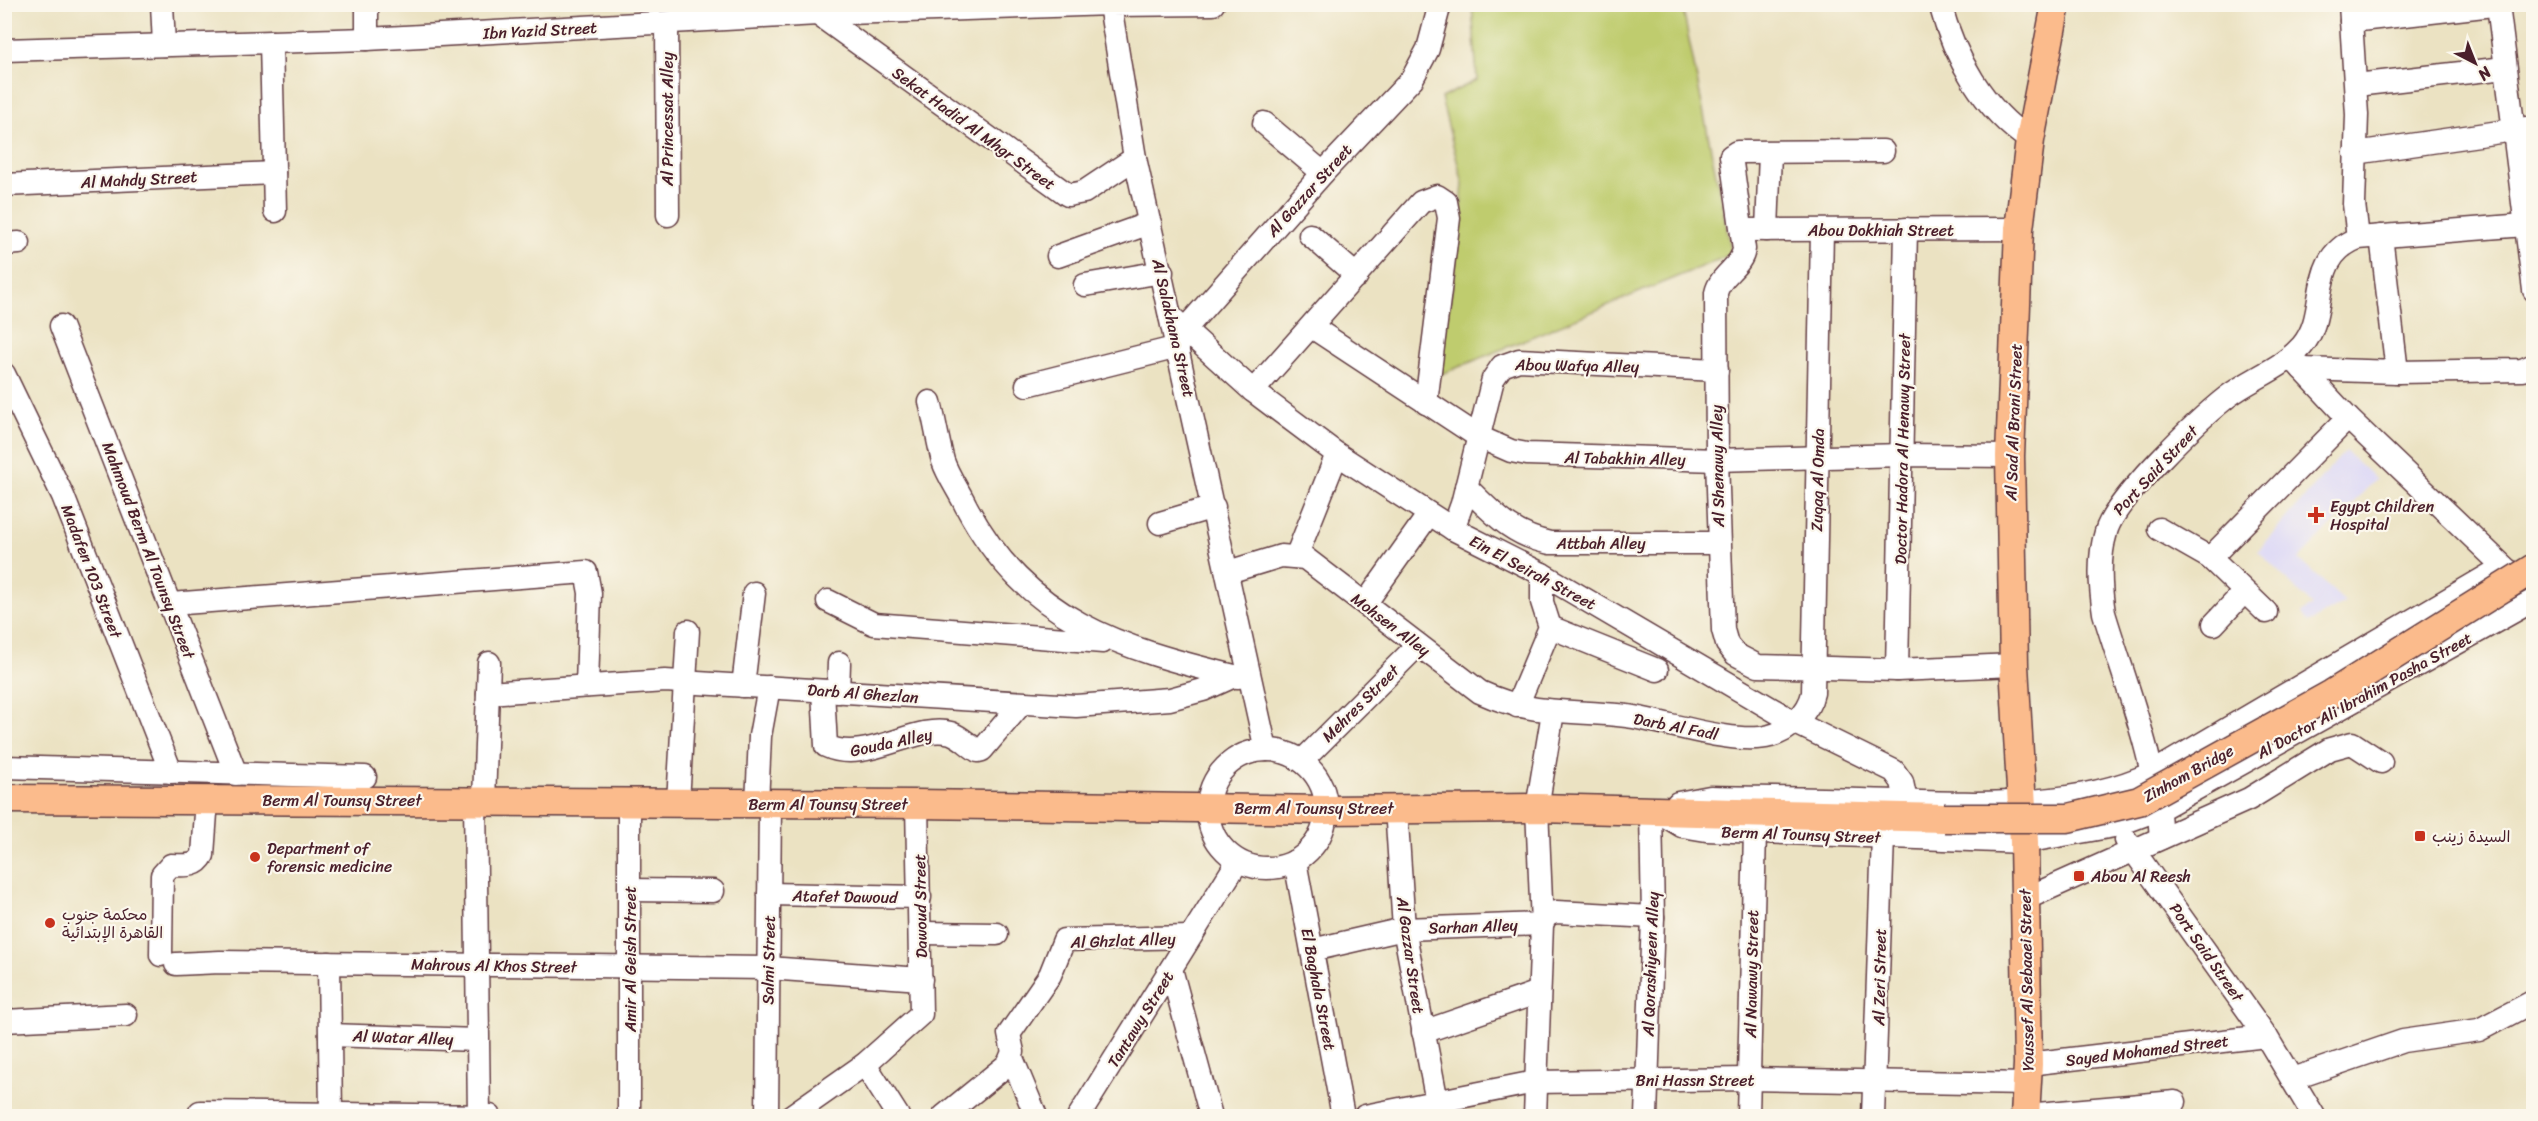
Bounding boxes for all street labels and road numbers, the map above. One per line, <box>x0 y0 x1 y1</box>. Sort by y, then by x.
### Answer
street label: Ibn Yazid Street <box>481 13 598 48</box>
street label: Al Princessat Alley <box>653 51 682 187</box>
street label: Sekat Hadid Al Mhgr Street <box>886 59 1062 198</box>
street label: Al Gazzar Street <box>1259 137 1360 245</box>
street label: Al Mahdy Street <box>79 162 198 197</box>
street label: Abou Dokhiah Street <box>1807 216 1954 245</box>
street label: Al Salakhana Street <box>1143 255 1204 400</box>
street label: Doctor Hadora Al Henawy Street <box>1886 333 1919 565</box>
street label: Al Sad Al Brani Street <box>1996 343 2031 502</box>
street label: Abou Wafya Alley <box>1514 350 1640 381</box>
street label: Al Shenawy Alley <box>1702 404 1733 528</box>
street label: Port Said Street <box>2105 418 2206 523</box>
street label: Zuqaq Al Omda <box>1802 428 1833 532</box>
street label: Mahmoud Berm Al Tounsy Street <box>94 437 204 664</box>
street label: Al Tabakhin Alley <box>1563 443 1687 474</box>
street label: Madafen 103 Street <box>53 500 131 643</box>
street label: Ein El Seirah Street <box>1464 527 1602 618</box>
street label: Attbah Alley <box>1555 529 1646 558</box>
street label: Mohsen Alley <box>1345 585 1437 665</box>
street label: Al Doctor Ali Ibrahim Pasha Street <box>2250 624 2477 767</box>
street label: Mehres Street <box>1314 657 1407 749</box>
street label: Darb Al Ghezlan <box>806 675 920 712</box>
street label: Darb Al Fadl <box>1631 704 1721 749</box>
street label: Gouda Alley <box>847 719 936 765</box>
street label: Zinhom Bridge <box>2137 736 2239 810</box>
street label: Berm Al Tounsy Street <box>262 786 422 815</box>
street label: Berm Al Tounsy Street <box>748 790 908 819</box>
street label: Berm Al Tounsy Street <box>1234 794 1394 823</box>
street label: Berm Al Tounsy Street <box>1721 817 1882 852</box>
street label: Dawoud Street <box>905 854 936 958</box>
street label: Atafet Dawoud <box>791 881 899 912</box>
street label: Amir Al Geish Street <box>616 886 645 1033</box>
street label: Youssef Al Sebaaei Street <box>2010 888 2043 1071</box>
street label: Al Qorashiyeen Alley <box>1633 890 1668 1038</box>
street label: Al Gazzar Street <box>1388 894 1433 1015</box>
street label: Port Said Street <box>2162 897 2252 1008</box>
street label: Sarhan Alley <box>1428 910 1519 943</box>
street label: Al Nawawy Street <box>1736 910 1767 1039</box>
street label: Salmi Street <box>753 915 784 1005</box>
street label: Al Ghzlat Alley <box>1069 924 1177 957</box>
street label: El Baghala Street <box>1292 925 1345 1053</box>
street label: Al Zeri Street <box>1864 928 1895 1027</box>
street label: Mahrous Al Khos Street <box>411 950 578 981</box>
street label: Tantawy Street <box>1099 965 1182 1073</box>
street label: Al Watar Alley <box>351 1021 455 1054</box>
street label: Sayed Mohamed Street <box>2064 1026 2230 1075</box>
street label: Bni Hassn Street <box>1636 1066 1754 1095</box>

